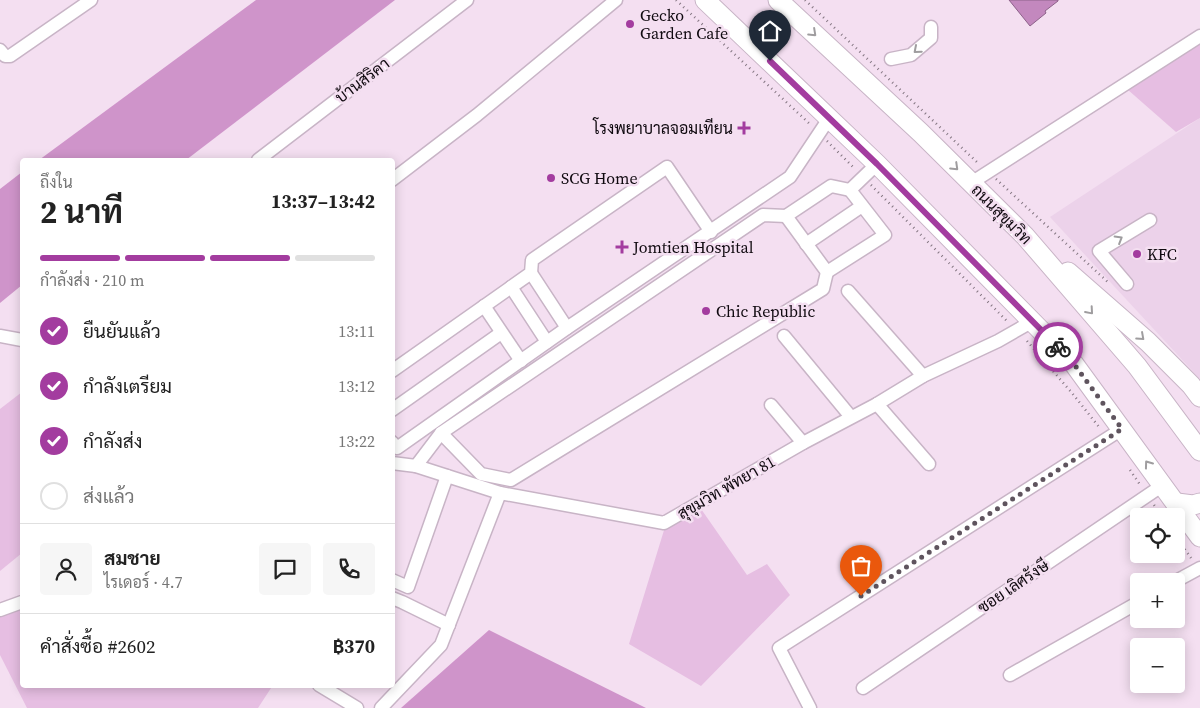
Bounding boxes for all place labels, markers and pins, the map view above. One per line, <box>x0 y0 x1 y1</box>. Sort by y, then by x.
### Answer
place label: Gecko Garden Cafe <box>640 4 728 44</box>
pin <box>749 10 791 61</box>
marker: Gecko Garden Cafe <box>624 18 636 30</box>
place label: โรงพยาบาลจอมเทียน <box>592 117 733 139</box>
marker: โรงพยาบาลจอมเทียน <box>737 121 751 135</box>
place label: SCG Home <box>561 167 638 189</box>
marker: SCG Home <box>545 172 557 184</box>
place label: Jomtien Hospital <box>632 236 754 258</box>
marker: Jomtien Hospital <box>615 240 629 254</box>
place label: KFC <box>1147 243 1177 265</box>
marker: KFC <box>1131 248 1143 260</box>
place label: Chic Republic <box>716 300 815 322</box>
marker: Chic Republic <box>700 305 712 317</box>
pin <box>840 545 882 596</box>

